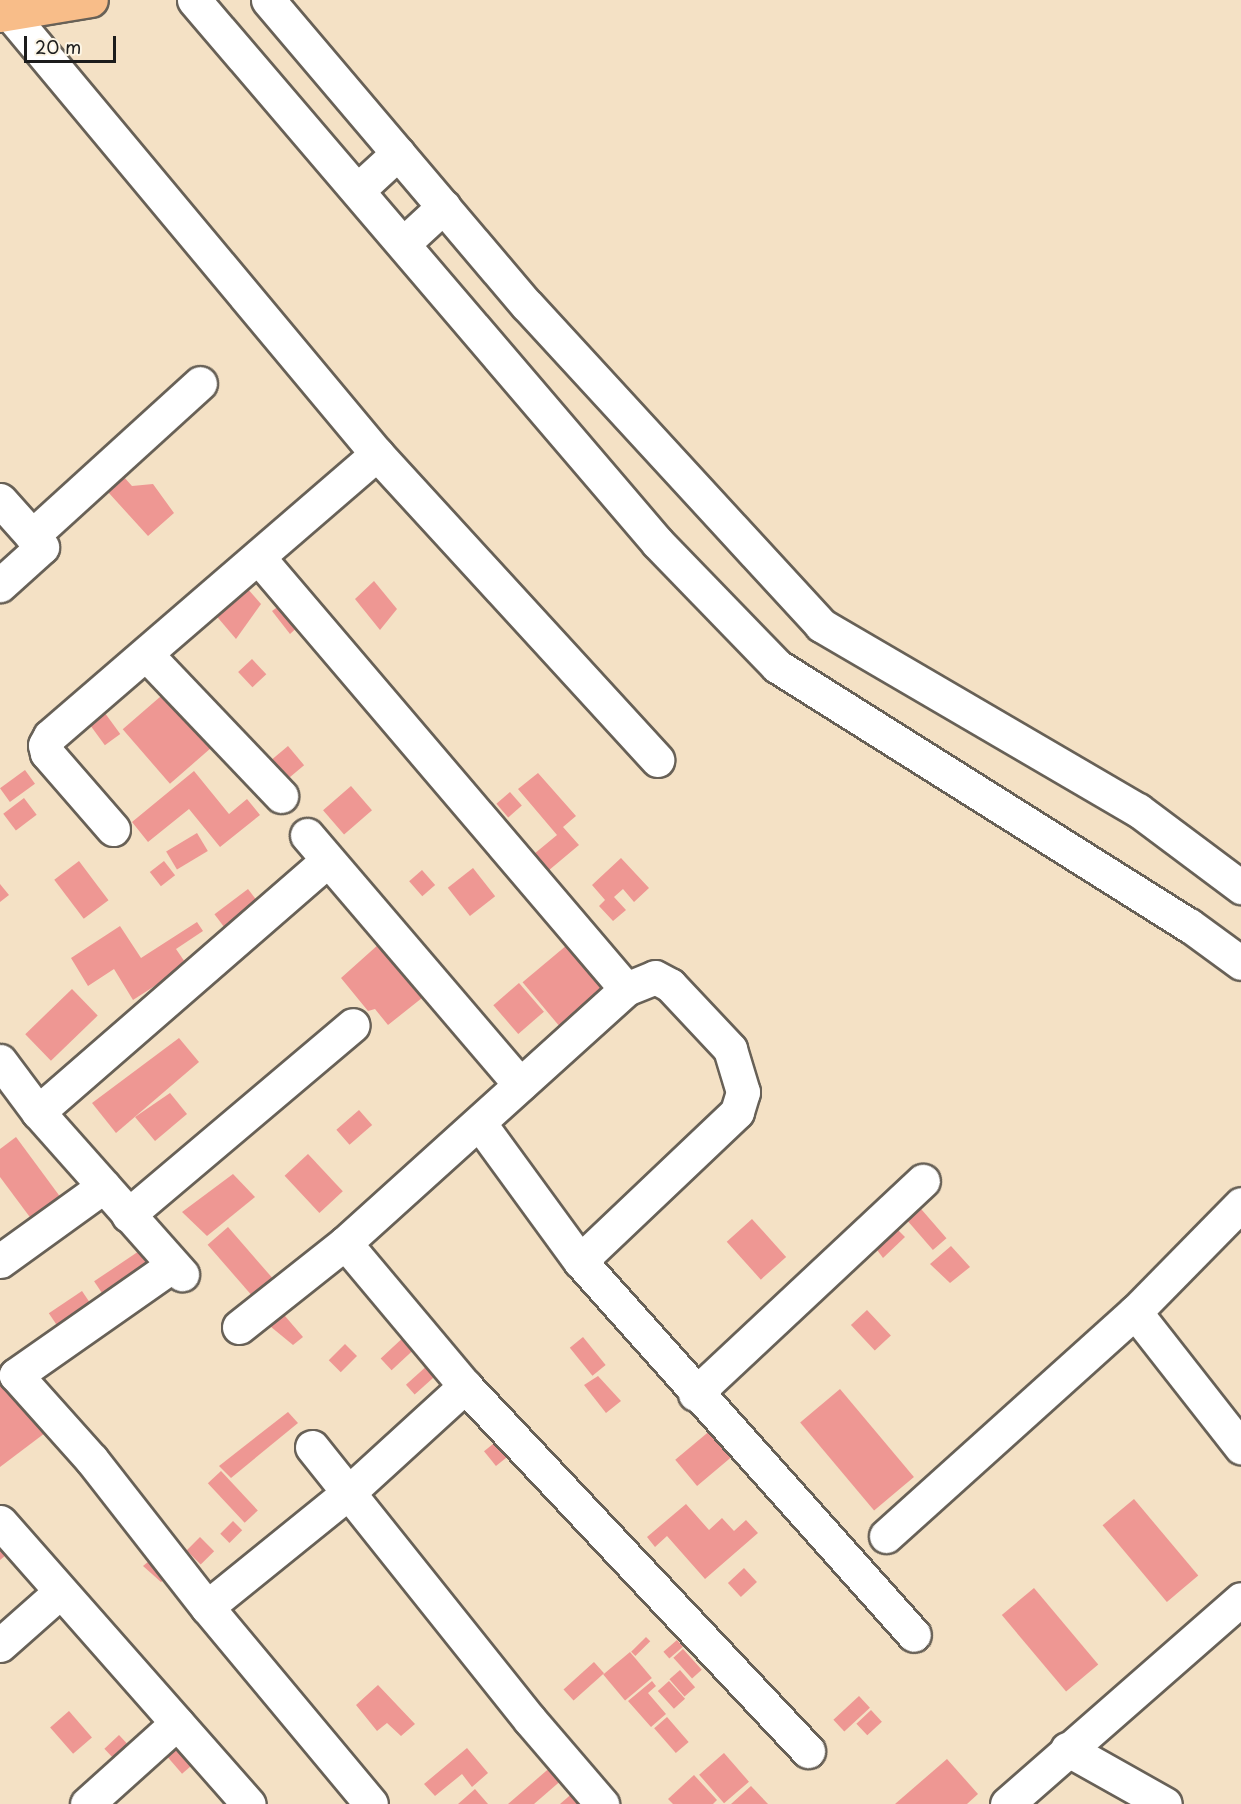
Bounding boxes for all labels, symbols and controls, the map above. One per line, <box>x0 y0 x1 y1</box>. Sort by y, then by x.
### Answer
scale bar <box>27 24 118 62</box>
text: 20 m <box>35 33 81 60</box>

